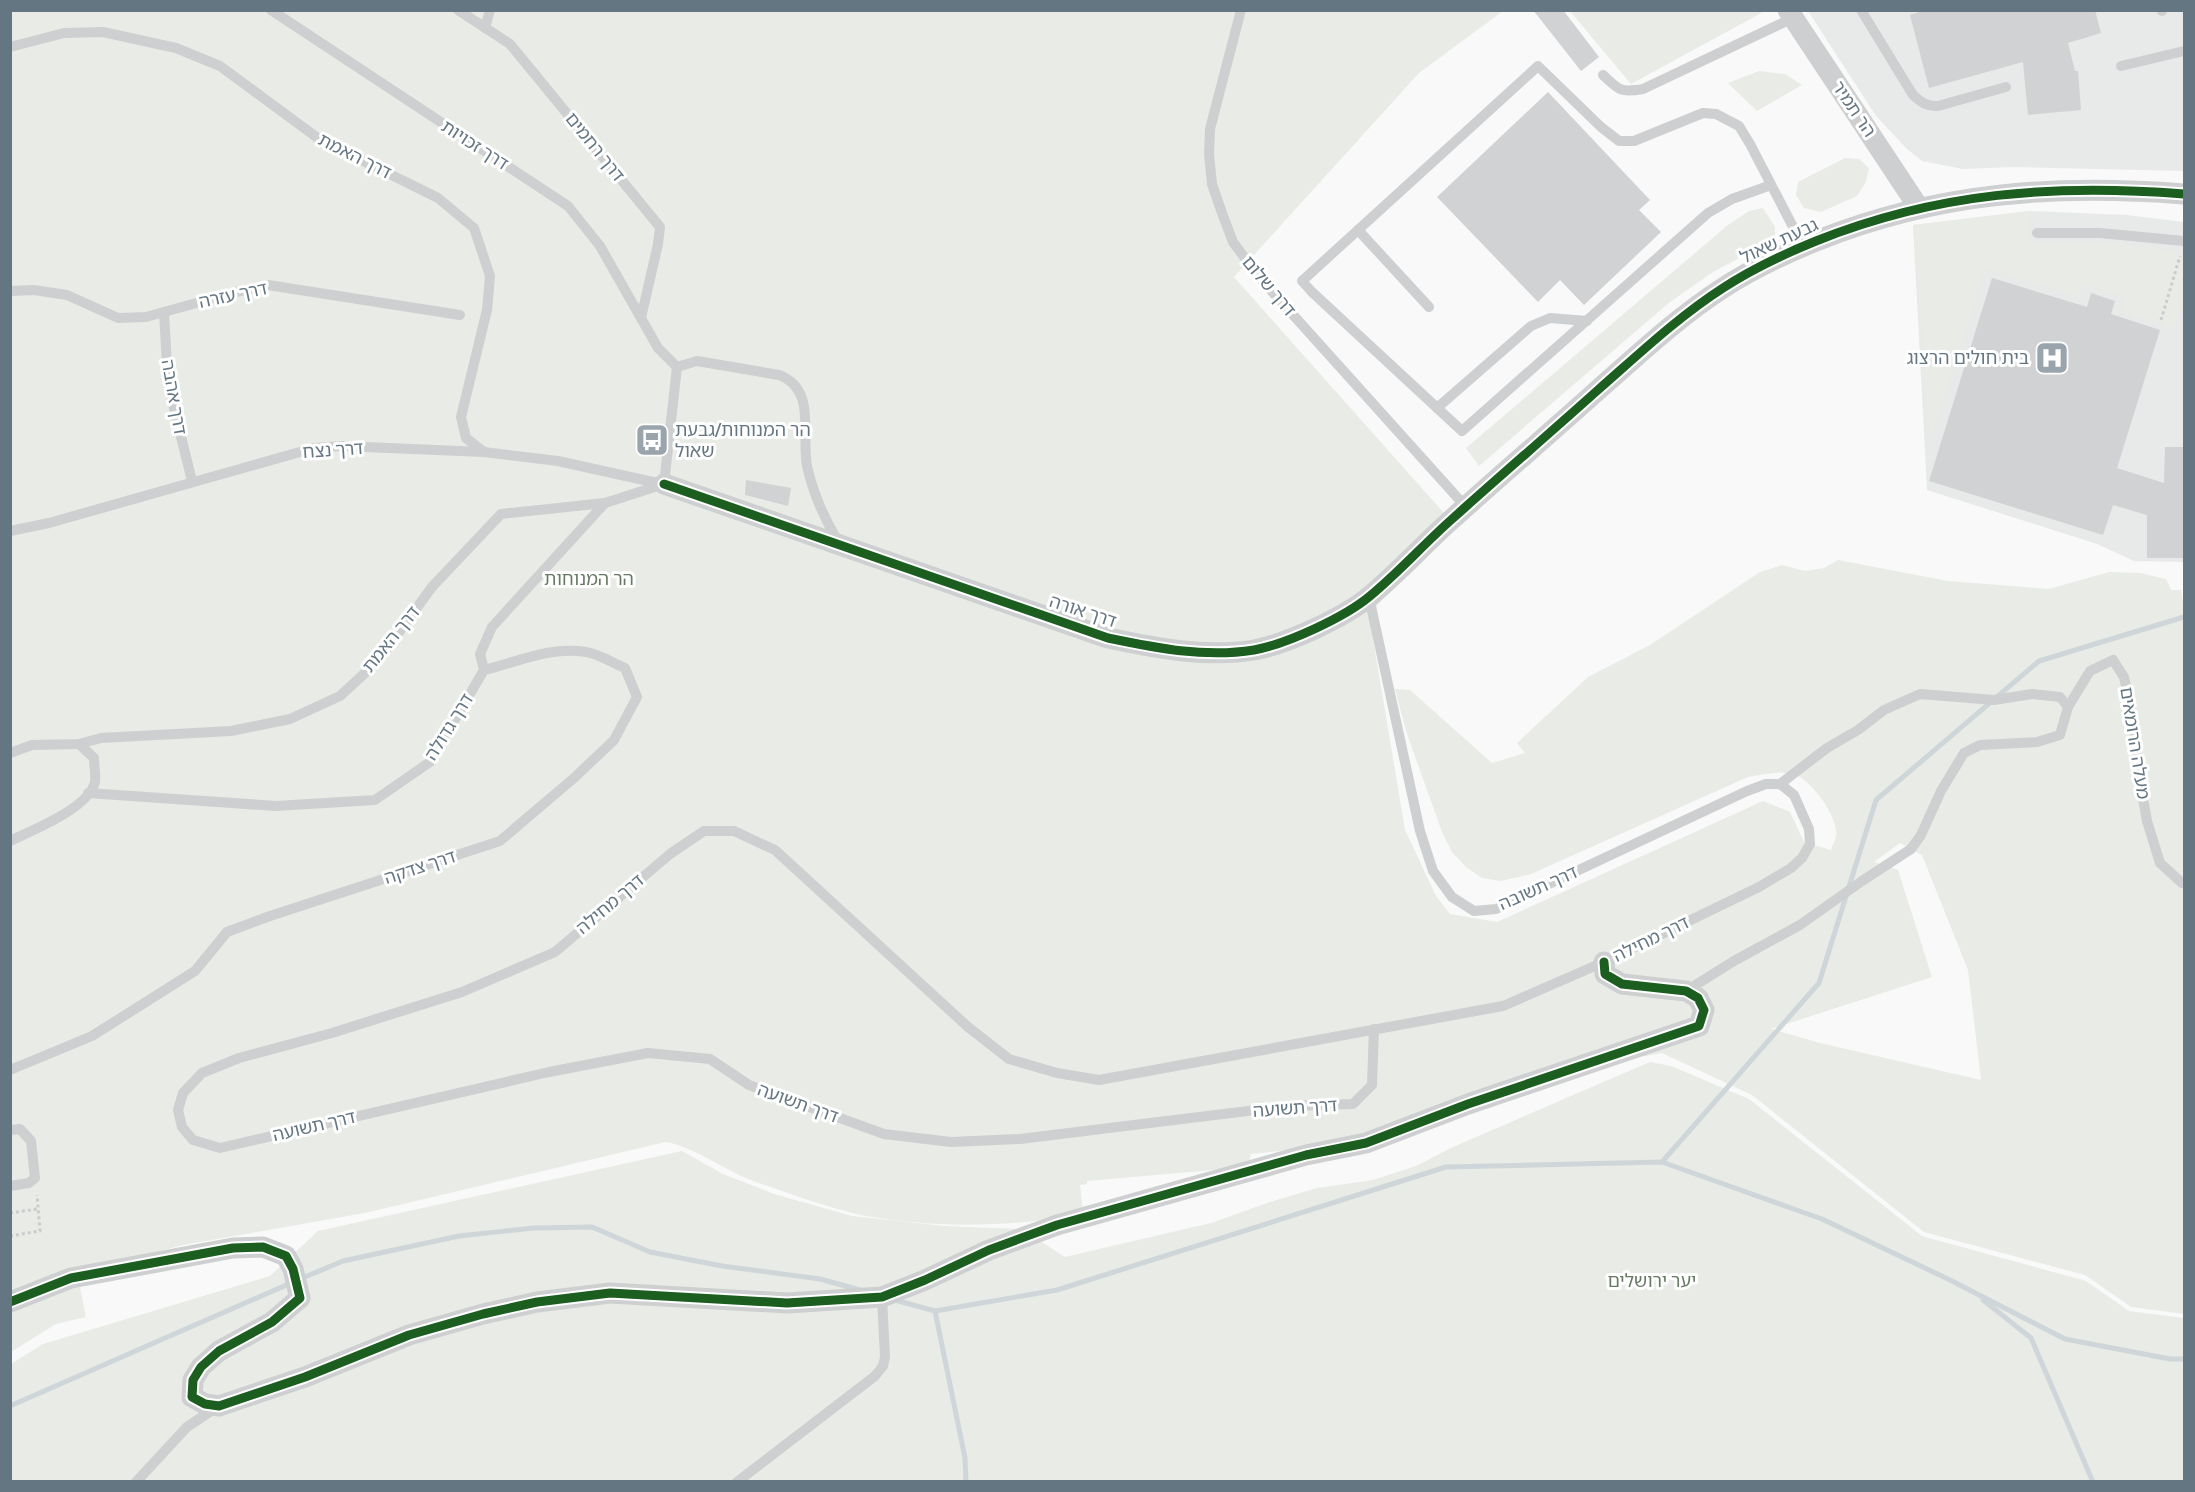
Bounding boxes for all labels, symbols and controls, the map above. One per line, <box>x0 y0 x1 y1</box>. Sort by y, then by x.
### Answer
street label: הר תמיר <box>1827 77 1881 141</box>
street label: דרך רחמים <box>561 108 630 186</box>
street label: דרך זכויות <box>437 115 513 175</box>
street label: דרך האמת <box>315 128 395 184</box>
street label: גבעת שאול <box>1737 213 1822 269</box>
street label: דרך שלום <box>1237 251 1301 321</box>
street label: דרך עזרה <box>197 277 269 313</box>
hospital icon: בית חולים הרצוג <box>2034 340 2070 376</box>
place label: בית חולים הרצוג <box>1907 347 2029 369</box>
street label: דרך אהבה <box>157 357 192 437</box>
place label: הר המנוחות/גבעת שאול <box>675 419 811 462</box>
bus stop icon: הר המנוחות/גבעת שאול <box>634 422 670 458</box>
street label: דרך נצח <box>302 437 364 463</box>
park label: הר המנוחות <box>544 568 634 590</box>
street label: דרך אורה <box>1047 590 1120 632</box>
street label: דרך האמת <box>358 601 425 677</box>
street label: מעלה הרומאים <box>2115 685 2155 801</box>
street label: דרך גדולה <box>420 689 478 765</box>
street label: דרך צדקה <box>381 845 459 889</box>
street label: דרך תשובה <box>1495 861 1581 915</box>
street label: דרך מחילה <box>572 869 649 939</box>
street label: דרך מחילה <box>1609 911 1693 967</box>
street label: דרך תשועה <box>754 1078 842 1128</box>
street label: דרך תשועה <box>1252 1094 1338 1122</box>
street label: דרך תשועה <box>270 1106 358 1146</box>
park label: יער ירושלים <box>1608 1270 1696 1292</box>

